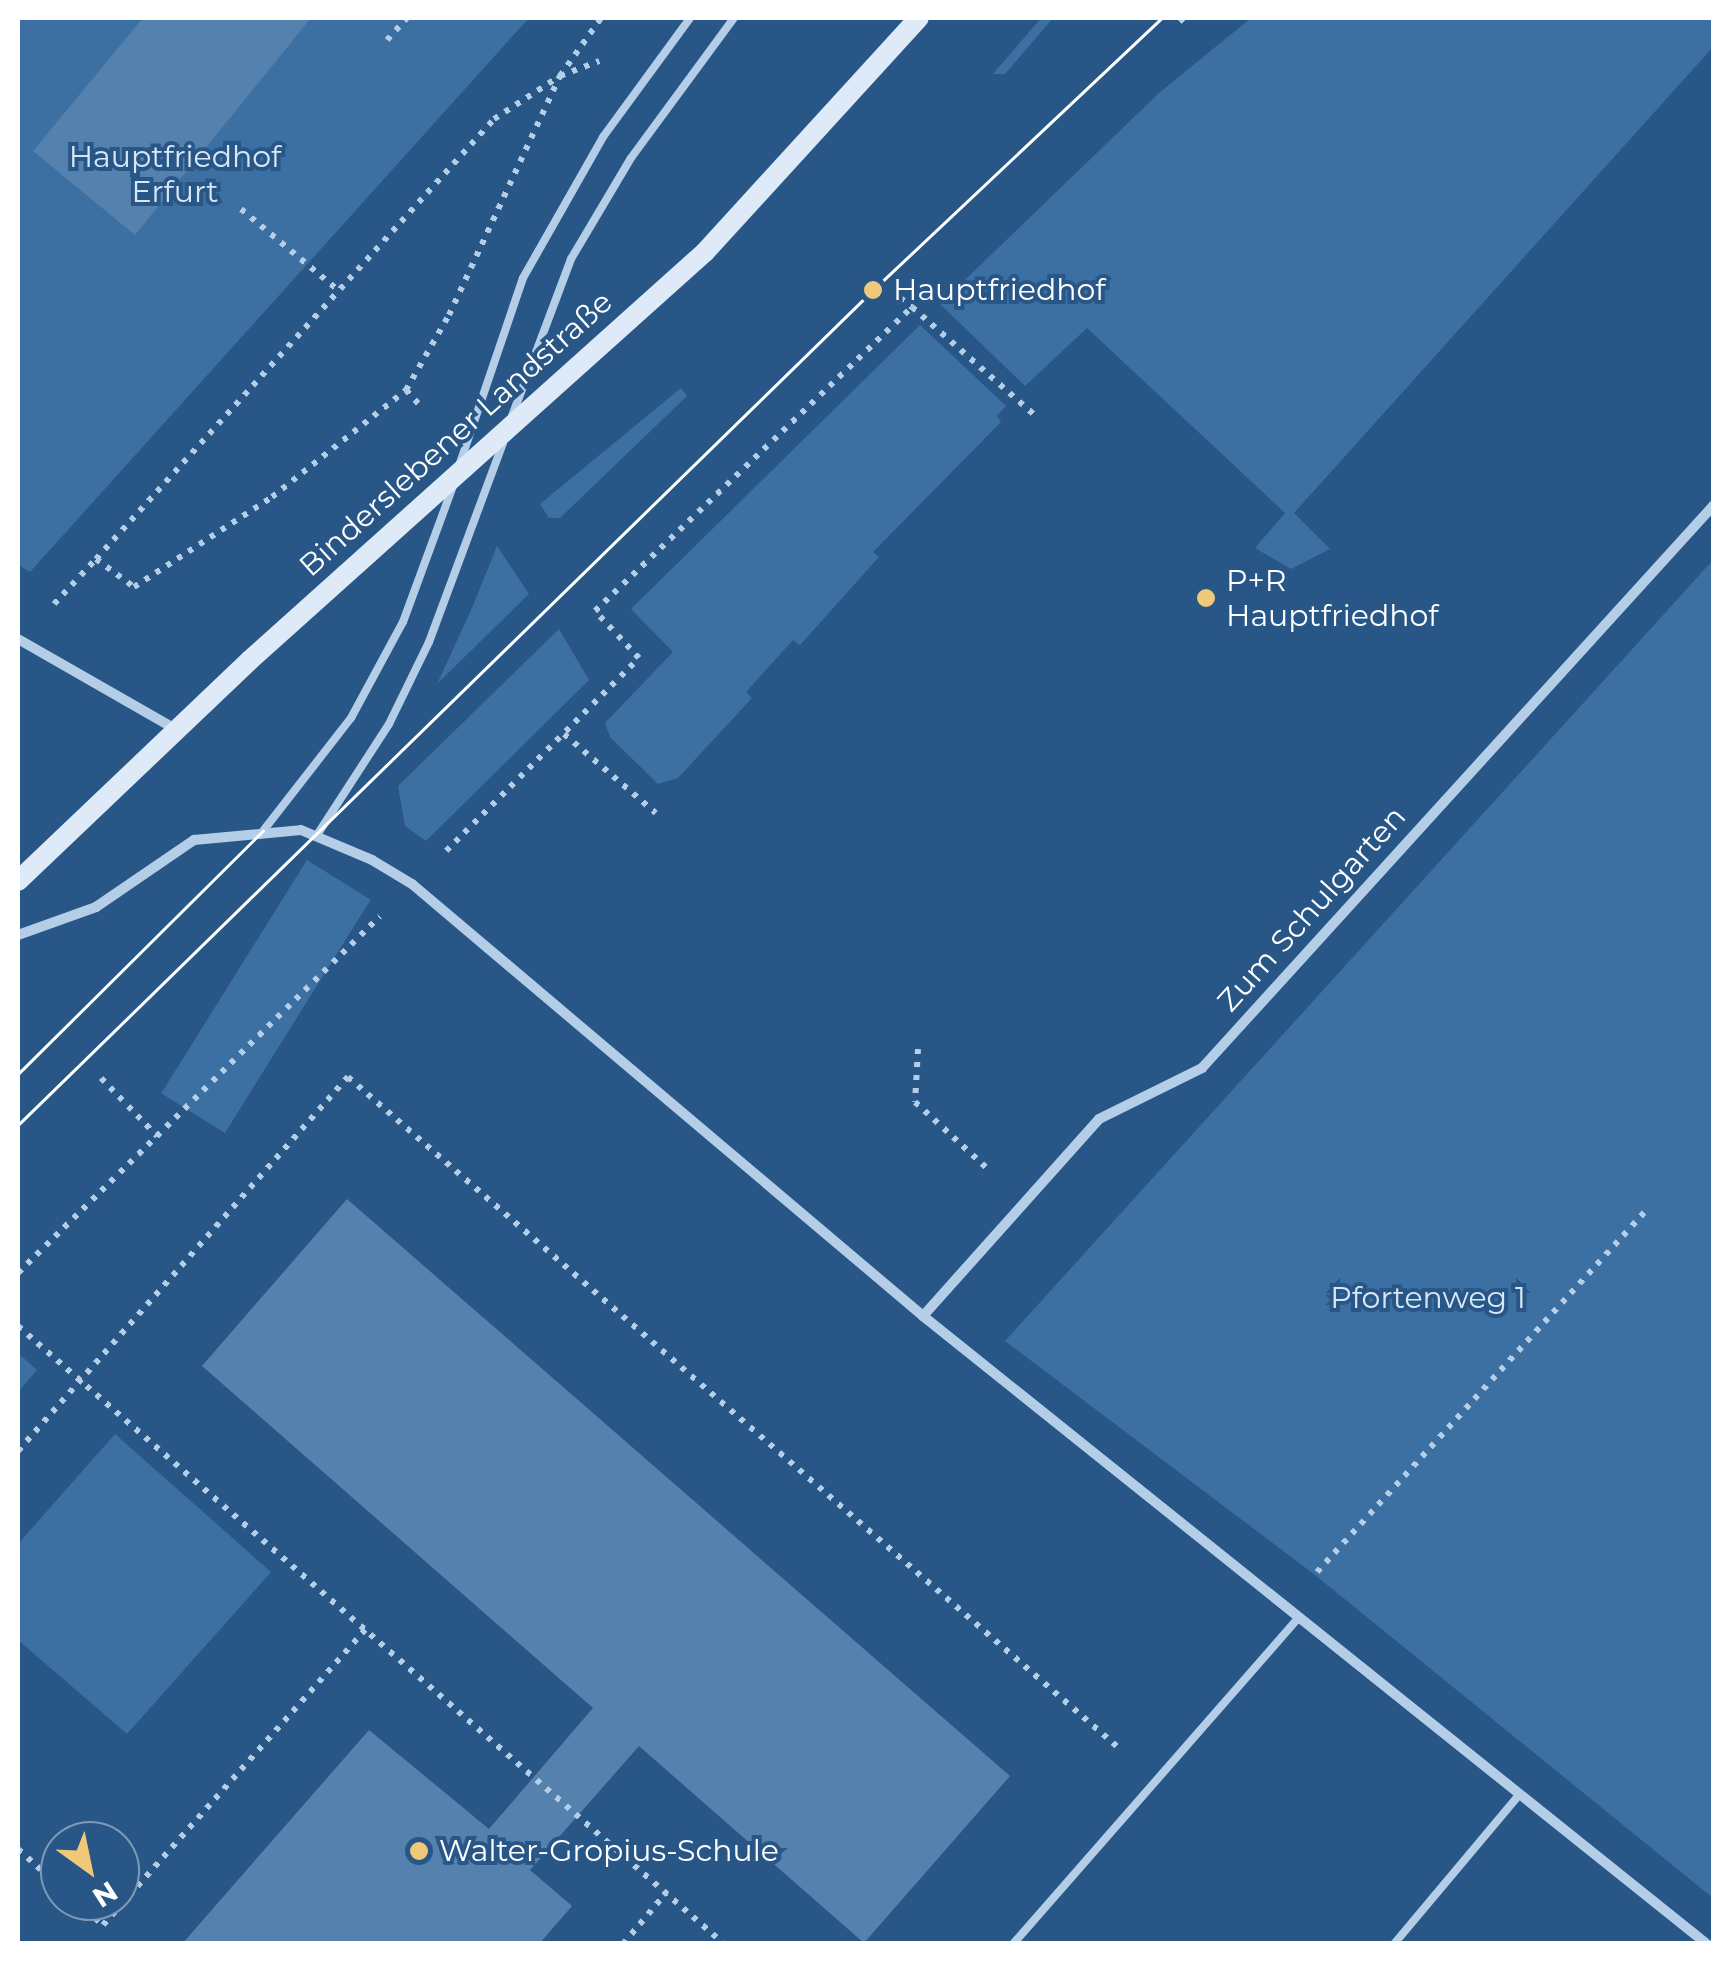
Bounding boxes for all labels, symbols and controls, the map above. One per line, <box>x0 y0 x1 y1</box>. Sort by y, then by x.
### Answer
park label: Hauptfriedhof Erfurt <box>69 139 281 210</box>
place label: Hauptfriedhof <box>893 272 1106 308</box>
marker: Hauptfriedhof <box>862 279 884 301</box>
street label: Binderslebener Landstraße <box>292 284 620 584</box>
place label: P+R Hauptfriedhof <box>1226 563 1439 634</box>
marker: P+R Hauptfriedhof <box>1195 587 1217 609</box>
street label: Zum Schulgarten <box>1210 799 1414 1019</box>
park label: Pfortenweg 1 <box>1330 1280 1526 1316</box>
north arrow <box>40 1821 140 1921</box>
place label: Walter-Gropius-Schule <box>439 1833 779 1869</box>
marker: Walter-Gropius-Schule <box>408 1840 430 1862</box>
text: N <box>87 1874 124 1915</box>

